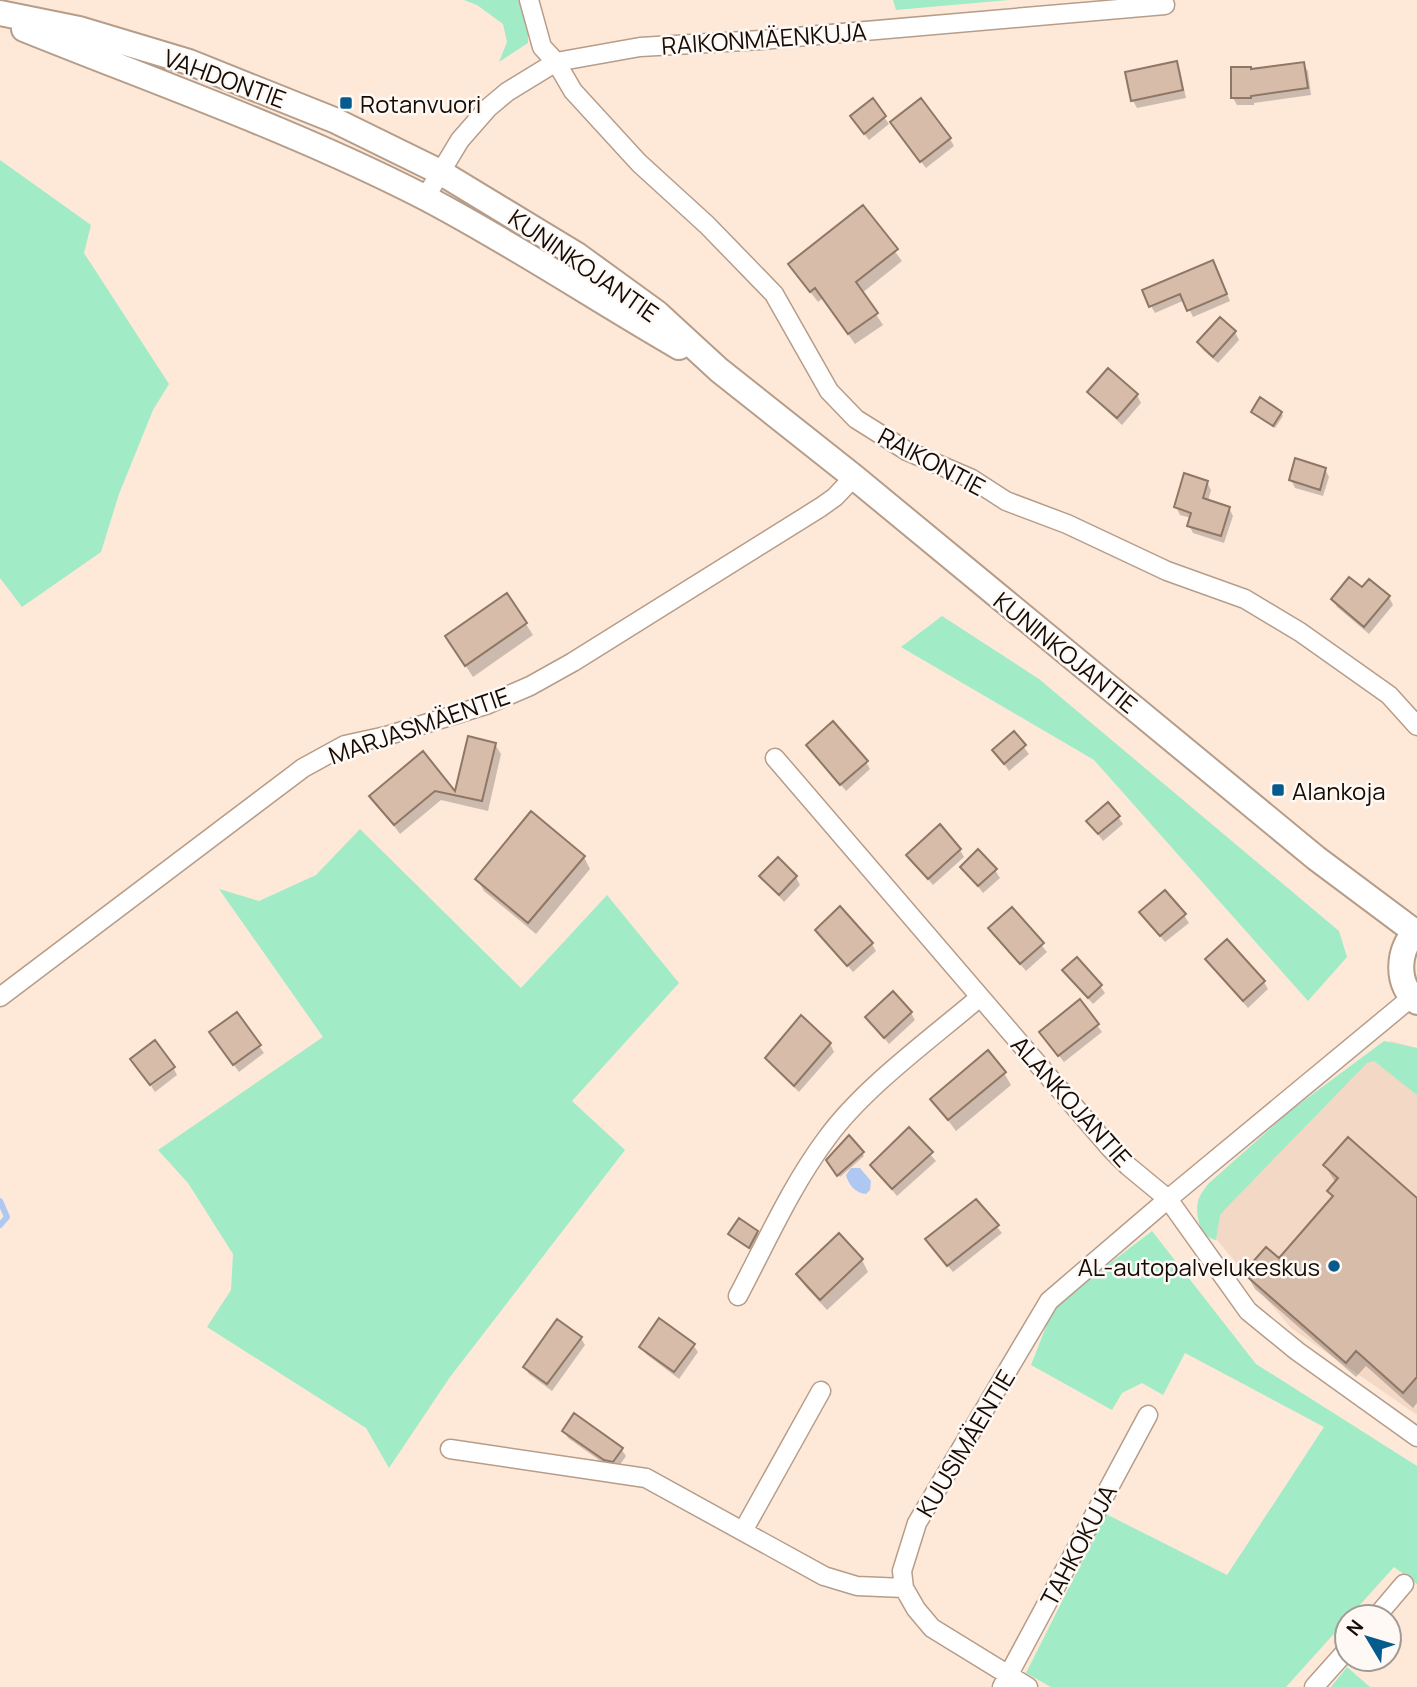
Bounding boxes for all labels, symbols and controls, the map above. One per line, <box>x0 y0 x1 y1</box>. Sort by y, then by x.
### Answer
street label: RAIKONMÄENKUJA <box>660 14 868 62</box>
street label: VAHDONTIE <box>159 41 291 115</box>
place label: Rotanvuori <box>360 87 481 120</box>
marker: Rotanvuori <box>338 95 354 111</box>
street label: KUNINKOJANTIE <box>502 201 666 329</box>
street label: RAIKONTIE <box>873 419 991 503</box>
street label: KUNINKOJANTIE <box>987 584 1145 720</box>
street label: MARJASMÄENTIE <box>324 679 514 771</box>
place label: Alankoja <box>1292 774 1386 807</box>
marker: Alankoja <box>1270 782 1286 798</box>
street label: ALANKOJANTIE <box>1004 1028 1140 1174</box>
place label: AL-autopalvelukeskus <box>1078 1250 1320 1283</box>
marker: AL-autopalvelukeskus <box>1326 1258 1342 1274</box>
street label: KUUSIMÄENTIE <box>908 1363 1022 1523</box>
street label: TAHKOKUJA <box>1032 1478 1124 1612</box>
north arrow <box>1333 1603 1403 1673</box>
text: N <box>1340 1614 1369 1641</box>

